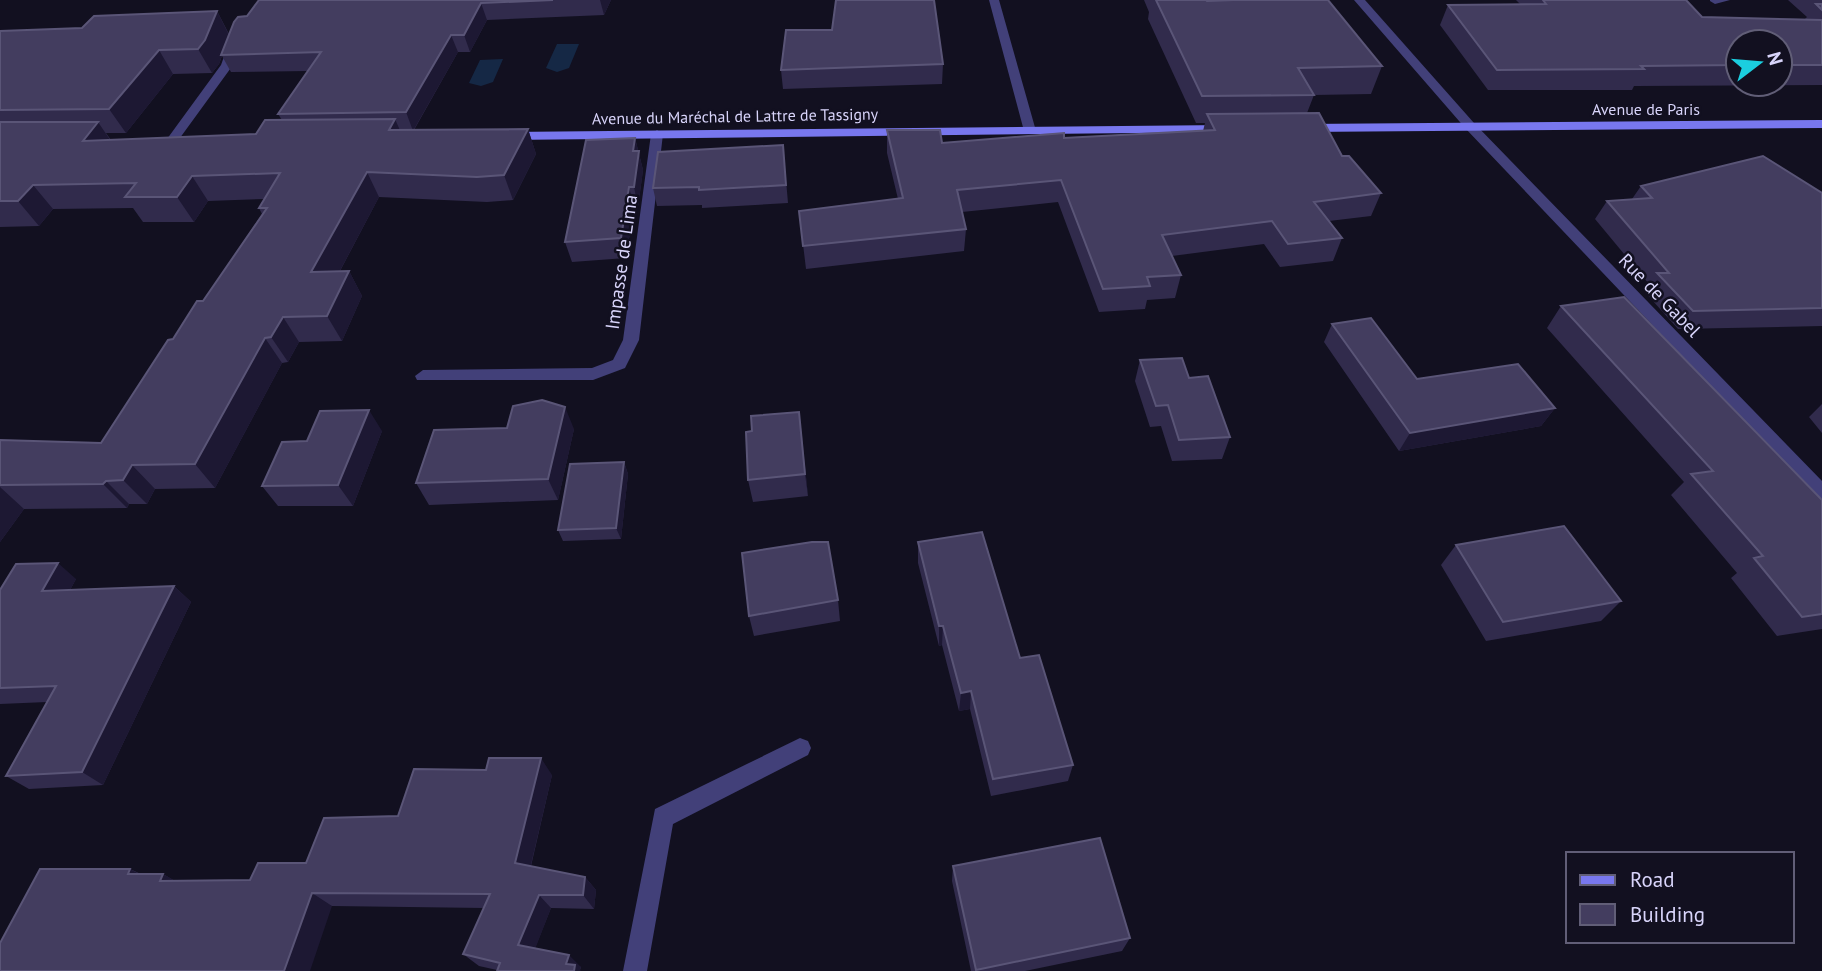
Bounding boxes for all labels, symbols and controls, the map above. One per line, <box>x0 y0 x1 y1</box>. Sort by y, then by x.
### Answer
north arrow <box>1724 28 1794 98</box>
text: N <box>1762 49 1789 68</box>
street label: Avenue de Paris <box>1592 99 1700 119</box>
street label: Avenue du Maréchal de Lattre de Tassigny <box>592 103 879 128</box>
street label: Impasse de Lima <box>600 193 642 331</box>
street label: Rue de Gabel <box>1614 248 1706 342</box>
legend <box>1566 852 1794 943</box>
text: Road <box>1630 866 1674 893</box>
text: Building <box>1630 901 1705 928</box>

